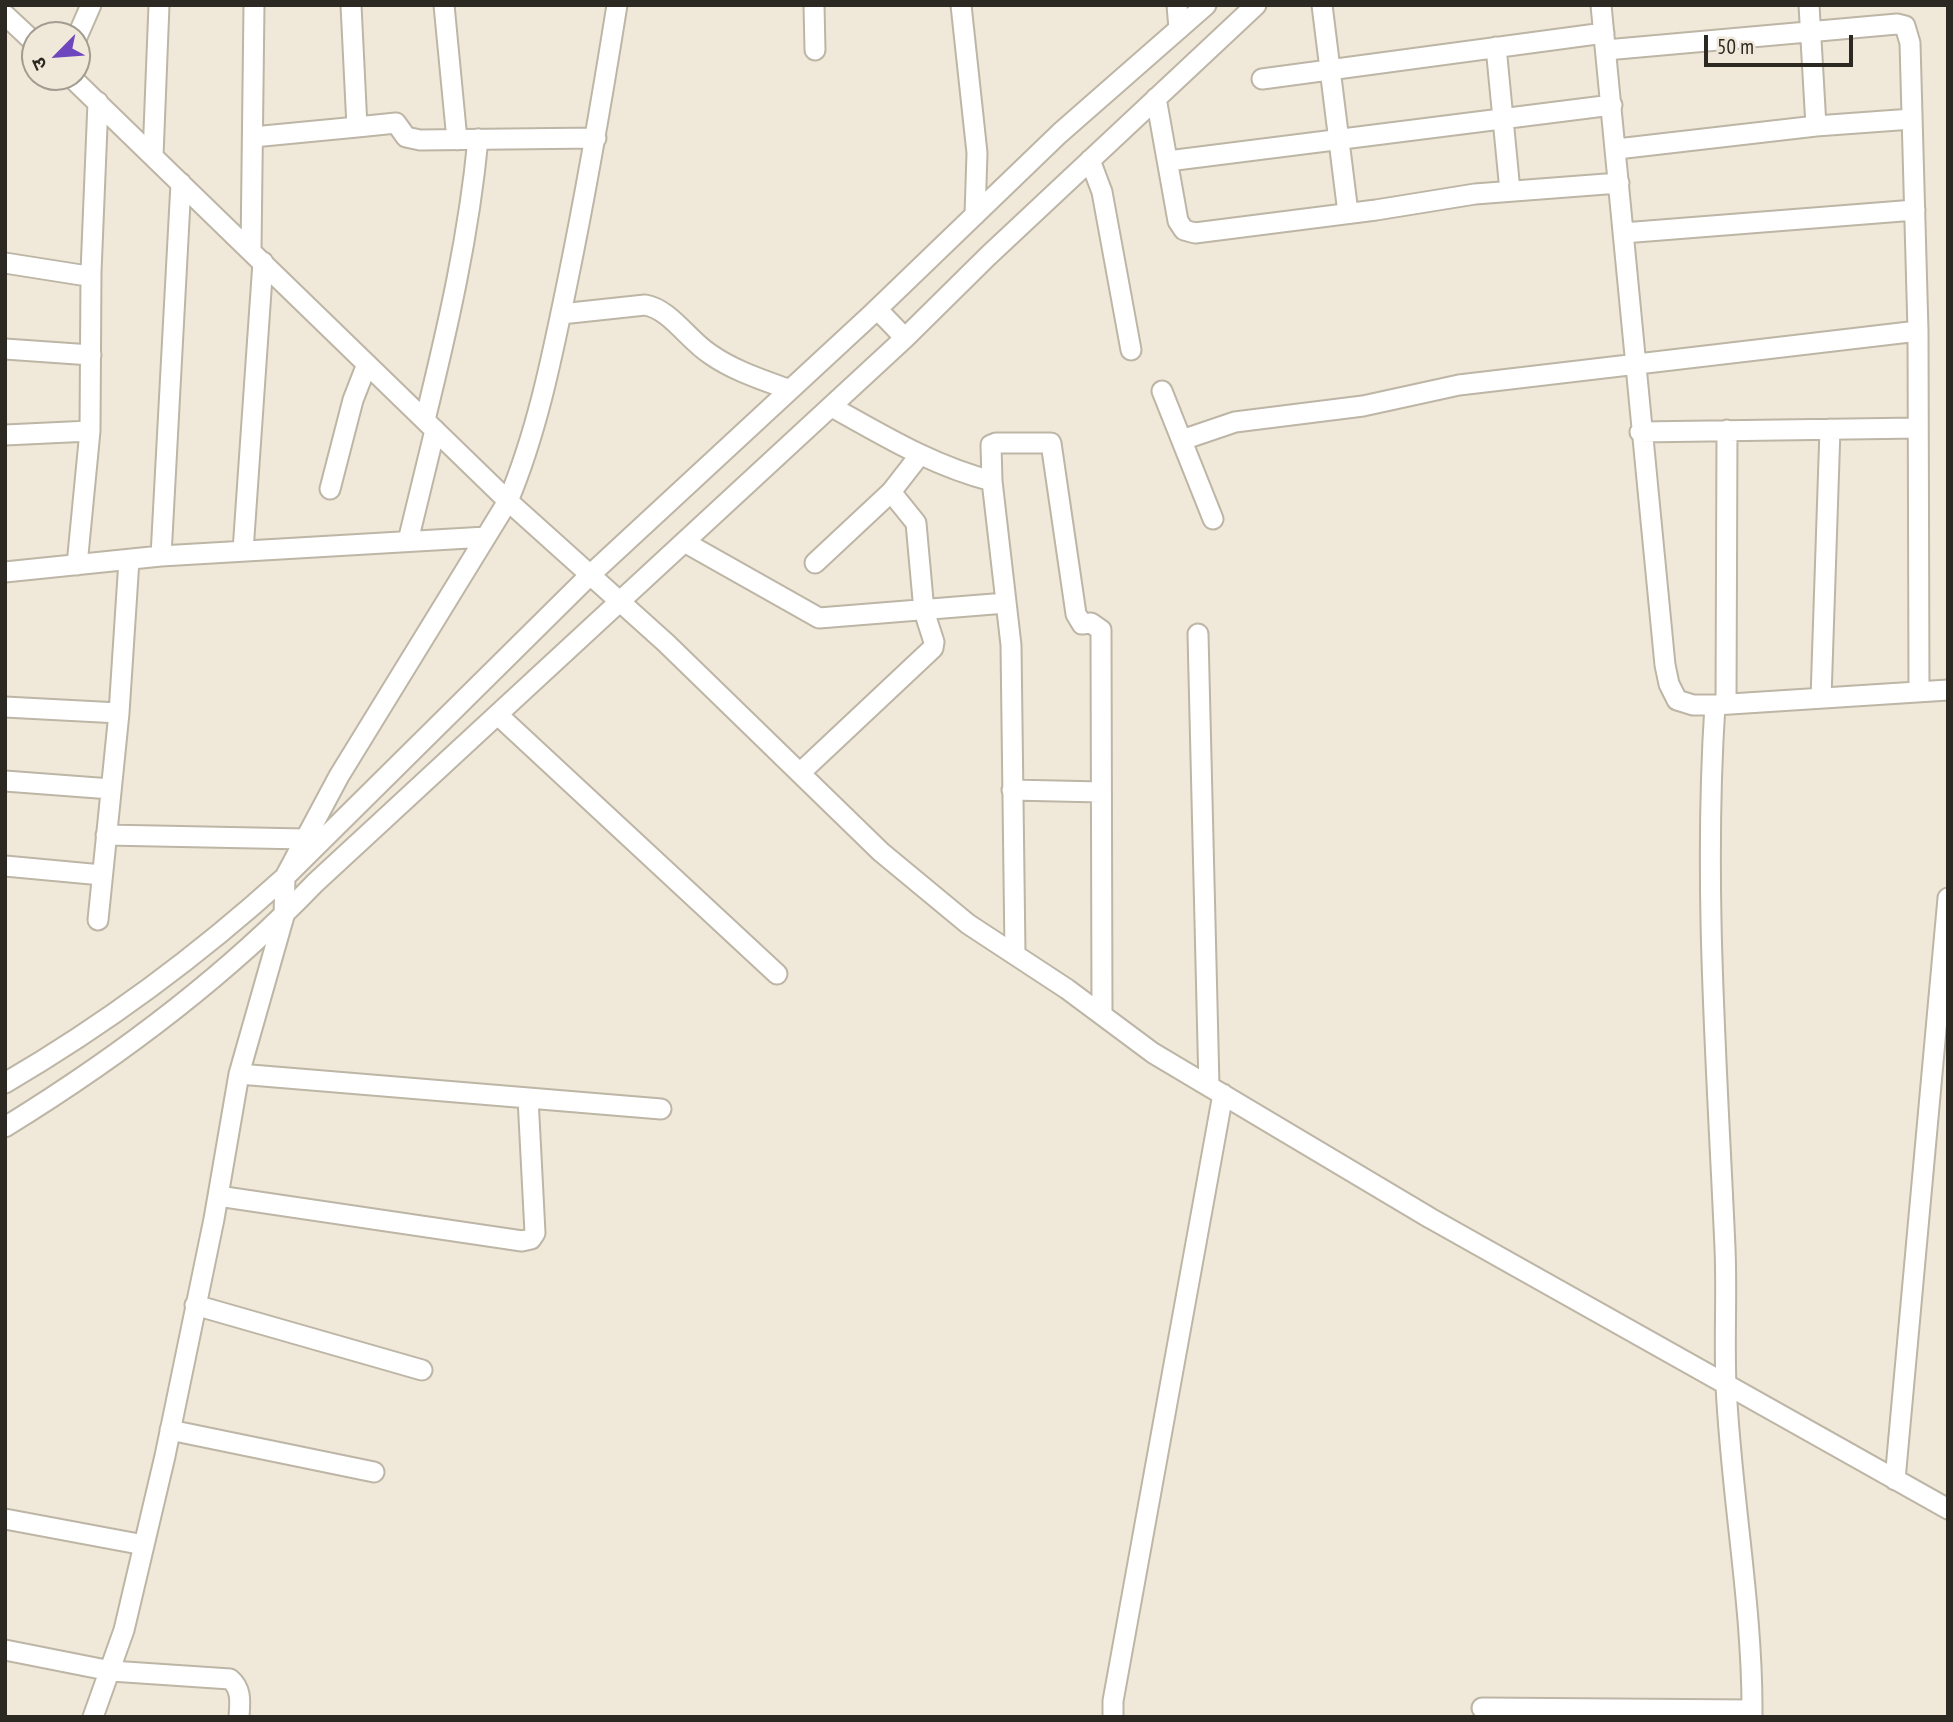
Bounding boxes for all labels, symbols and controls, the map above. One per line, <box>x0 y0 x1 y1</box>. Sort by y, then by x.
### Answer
north arrow <box>21 21 91 91</box>
scale bar <box>1708 21 1857 65</box>
text: 50 m <box>1717 33 1754 60</box>
text: उ <box>26 54 52 74</box>

